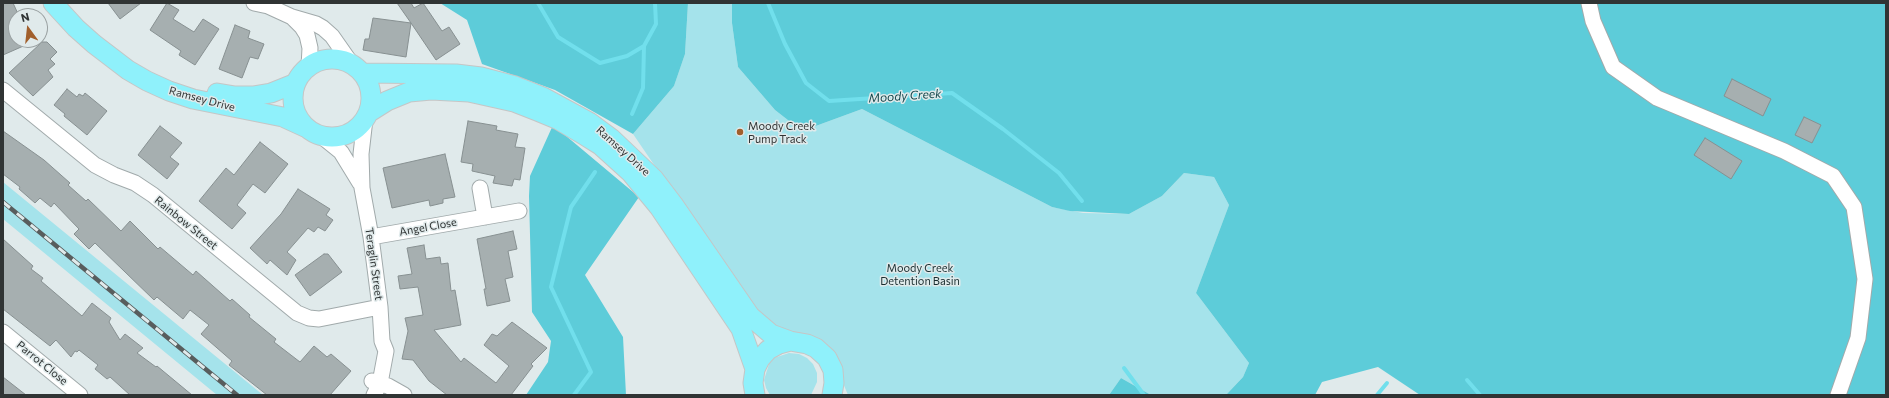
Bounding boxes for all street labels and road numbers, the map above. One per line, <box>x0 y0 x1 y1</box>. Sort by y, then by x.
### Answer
street label: Ramsey Drive <box>168 84 236 114</box>
street label: Ramsey Drive <box>593 123 653 179</box>
street label: Rainbow Street <box>152 194 220 252</box>
street label: Angel Close <box>398 215 458 239</box>
street label: Teraglin Street <box>362 227 386 301</box>
street label: Parrot Close <box>14 338 70 388</box>

